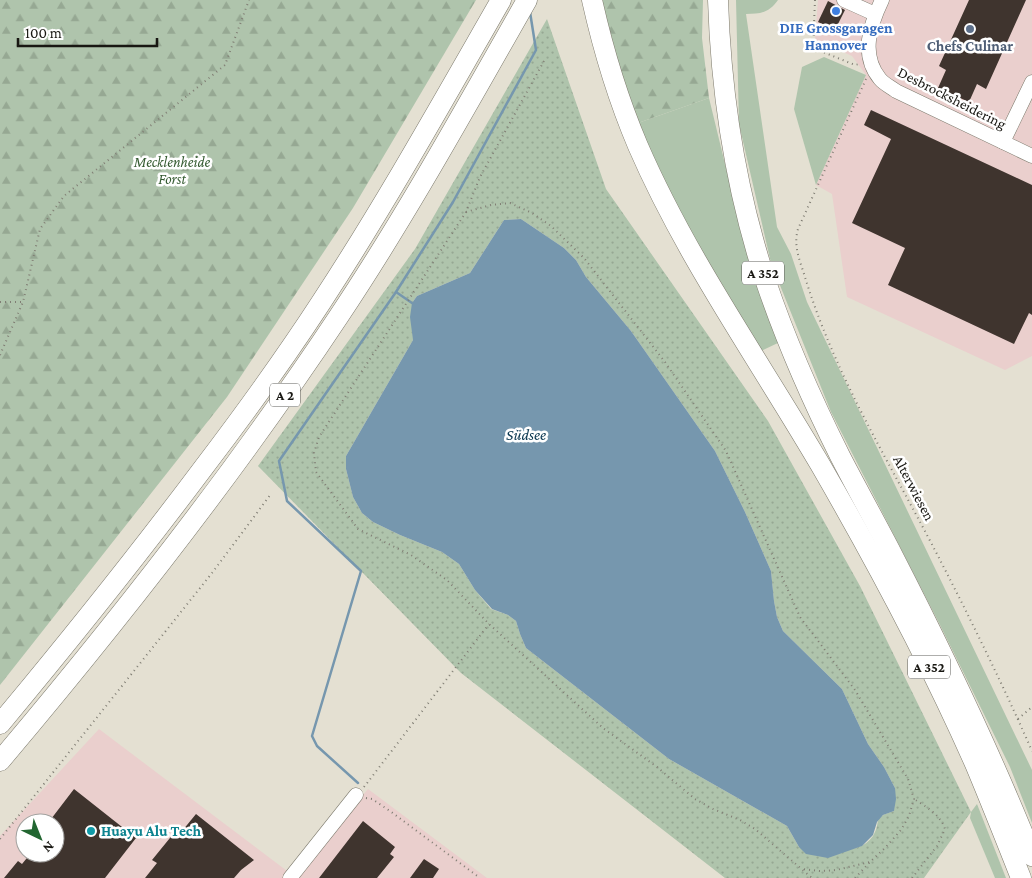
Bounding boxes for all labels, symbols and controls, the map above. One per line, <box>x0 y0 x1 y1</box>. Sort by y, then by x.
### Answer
marker: DIE Grossgaragen Hannover <box>830 5 842 17</box>
scale bar <box>18 15 156 47</box>
place label: DIE Grossgaragen Hannover <box>779 20 893 53</box>
marker: Chefs Culinar <box>964 23 976 35</box>
text: 100 m <box>25 25 62 41</box>
place label: Chefs Culinar <box>927 38 1013 54</box>
street label: Desbrocksheidering <box>895 64 1009 133</box>
park label: Mecklenheide Forst <box>133 154 211 187</box>
road number: A 352 <box>742 262 784 284</box>
road number: A 2 <box>270 384 300 406</box>
water label: Südsee <box>506 426 546 443</box>
street label: Alterwiesen <box>890 453 938 523</box>
road number: A 352 <box>908 656 950 679</box>
north arrow <box>15 813 65 863</box>
place label: Huayu Alu Tech <box>101 823 202 839</box>
marker: Huayu Alu Tech <box>85 825 97 837</box>
text: N <box>40 838 58 857</box>

